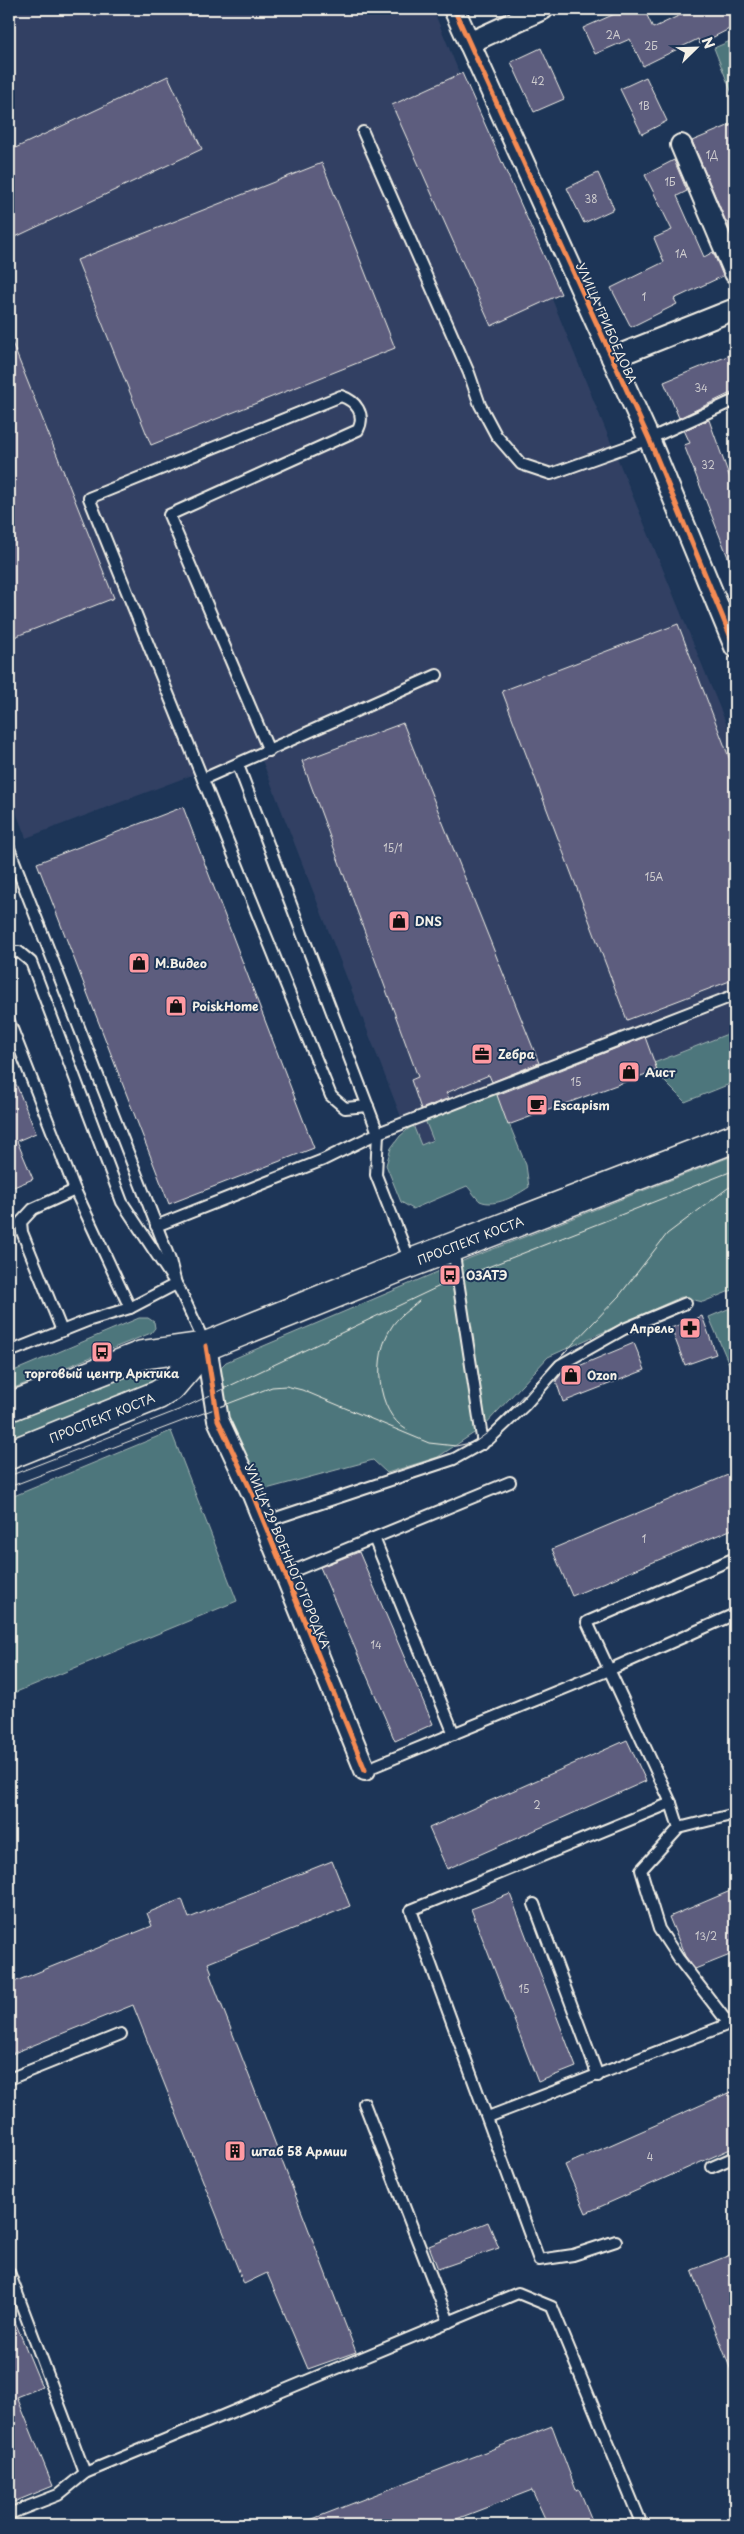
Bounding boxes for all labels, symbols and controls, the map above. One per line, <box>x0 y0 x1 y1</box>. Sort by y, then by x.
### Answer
north arrow <box>672 22 722 72</box>
house number: 2А <box>606 27 621 42</box>
text: N <box>697 34 720 52</box>
house number: 2Б <box>644 38 658 53</box>
house number: 42 <box>531 73 545 88</box>
house number: 1В <box>638 98 650 113</box>
house number: 1Д <box>706 147 718 162</box>
house number: 1Б <box>665 174 676 189</box>
house number: 38 <box>585 191 597 206</box>
house number: 1А <box>675 246 687 261</box>
street label: УЛИЦА ГРИБОЕДОВА <box>572 260 642 387</box>
house number: 1 <box>642 289 646 304</box>
house number: 34 <box>694 380 708 395</box>
house number: 32 <box>701 457 715 472</box>
house number: 15/1 <box>383 840 403 855</box>
house number: 15А <box>645 869 664 884</box>
shop icon: DNS <box>387 909 411 933</box>
place label: DNS <box>415 912 442 930</box>
shop icon: M.Видео <box>127 951 151 975</box>
place label: M.Видео <box>155 954 207 972</box>
shop icon: PoiskHome <box>164 994 188 1018</box>
place label: PoiskHome <box>192 997 259 1015</box>
office icon: Zeбра <box>470 1042 494 1066</box>
place label: Zeбра <box>498 1045 535 1063</box>
shop icon: Аист <box>617 1060 641 1084</box>
place label: Аист <box>645 1063 676 1081</box>
house number: 15 <box>571 1074 581 1089</box>
cafe icon: Escapism <box>525 1093 549 1117</box>
place label: Escapism <box>553 1096 610 1114</box>
street label: ПРОСПЕКТ КОСТА <box>414 1212 526 1269</box>
bus stop icon: ОЗАТЭ <box>438 1263 462 1287</box>
place label: ОЗАТЭ <box>466 1266 507 1284</box>
pharmacy icon: Апрель <box>678 1316 702 1340</box>
place label: Апрель <box>629 1319 674 1337</box>
bus stop icon: торговый центр Арктика <box>90 1340 114 1364</box>
shop icon: Ozon <box>559 1363 583 1387</box>
place label: торговый центр Арктика <box>25 1364 180 1382</box>
place label: Ozon <box>587 1366 617 1384</box>
street label: ПРОСПЕКТ КОСТА <box>46 1388 157 1447</box>
street label: УЛИЦА 29 ВОЕННОГО ГОРОДКА <box>241 1461 335 1651</box>
house number: 1 <box>642 1531 646 1546</box>
house number: 14 <box>370 1637 382 1652</box>
house number: 2 <box>533 1797 541 1812</box>
house number: 13/2 <box>695 1928 717 1943</box>
house number: 15 <box>519 1981 529 1996</box>
building icon: штаб 58 Армии <box>223 2139 247 2163</box>
place label: штаб 58 Армии <box>251 2142 347 2160</box>
house number: 4 <box>647 2149 654 2164</box>

